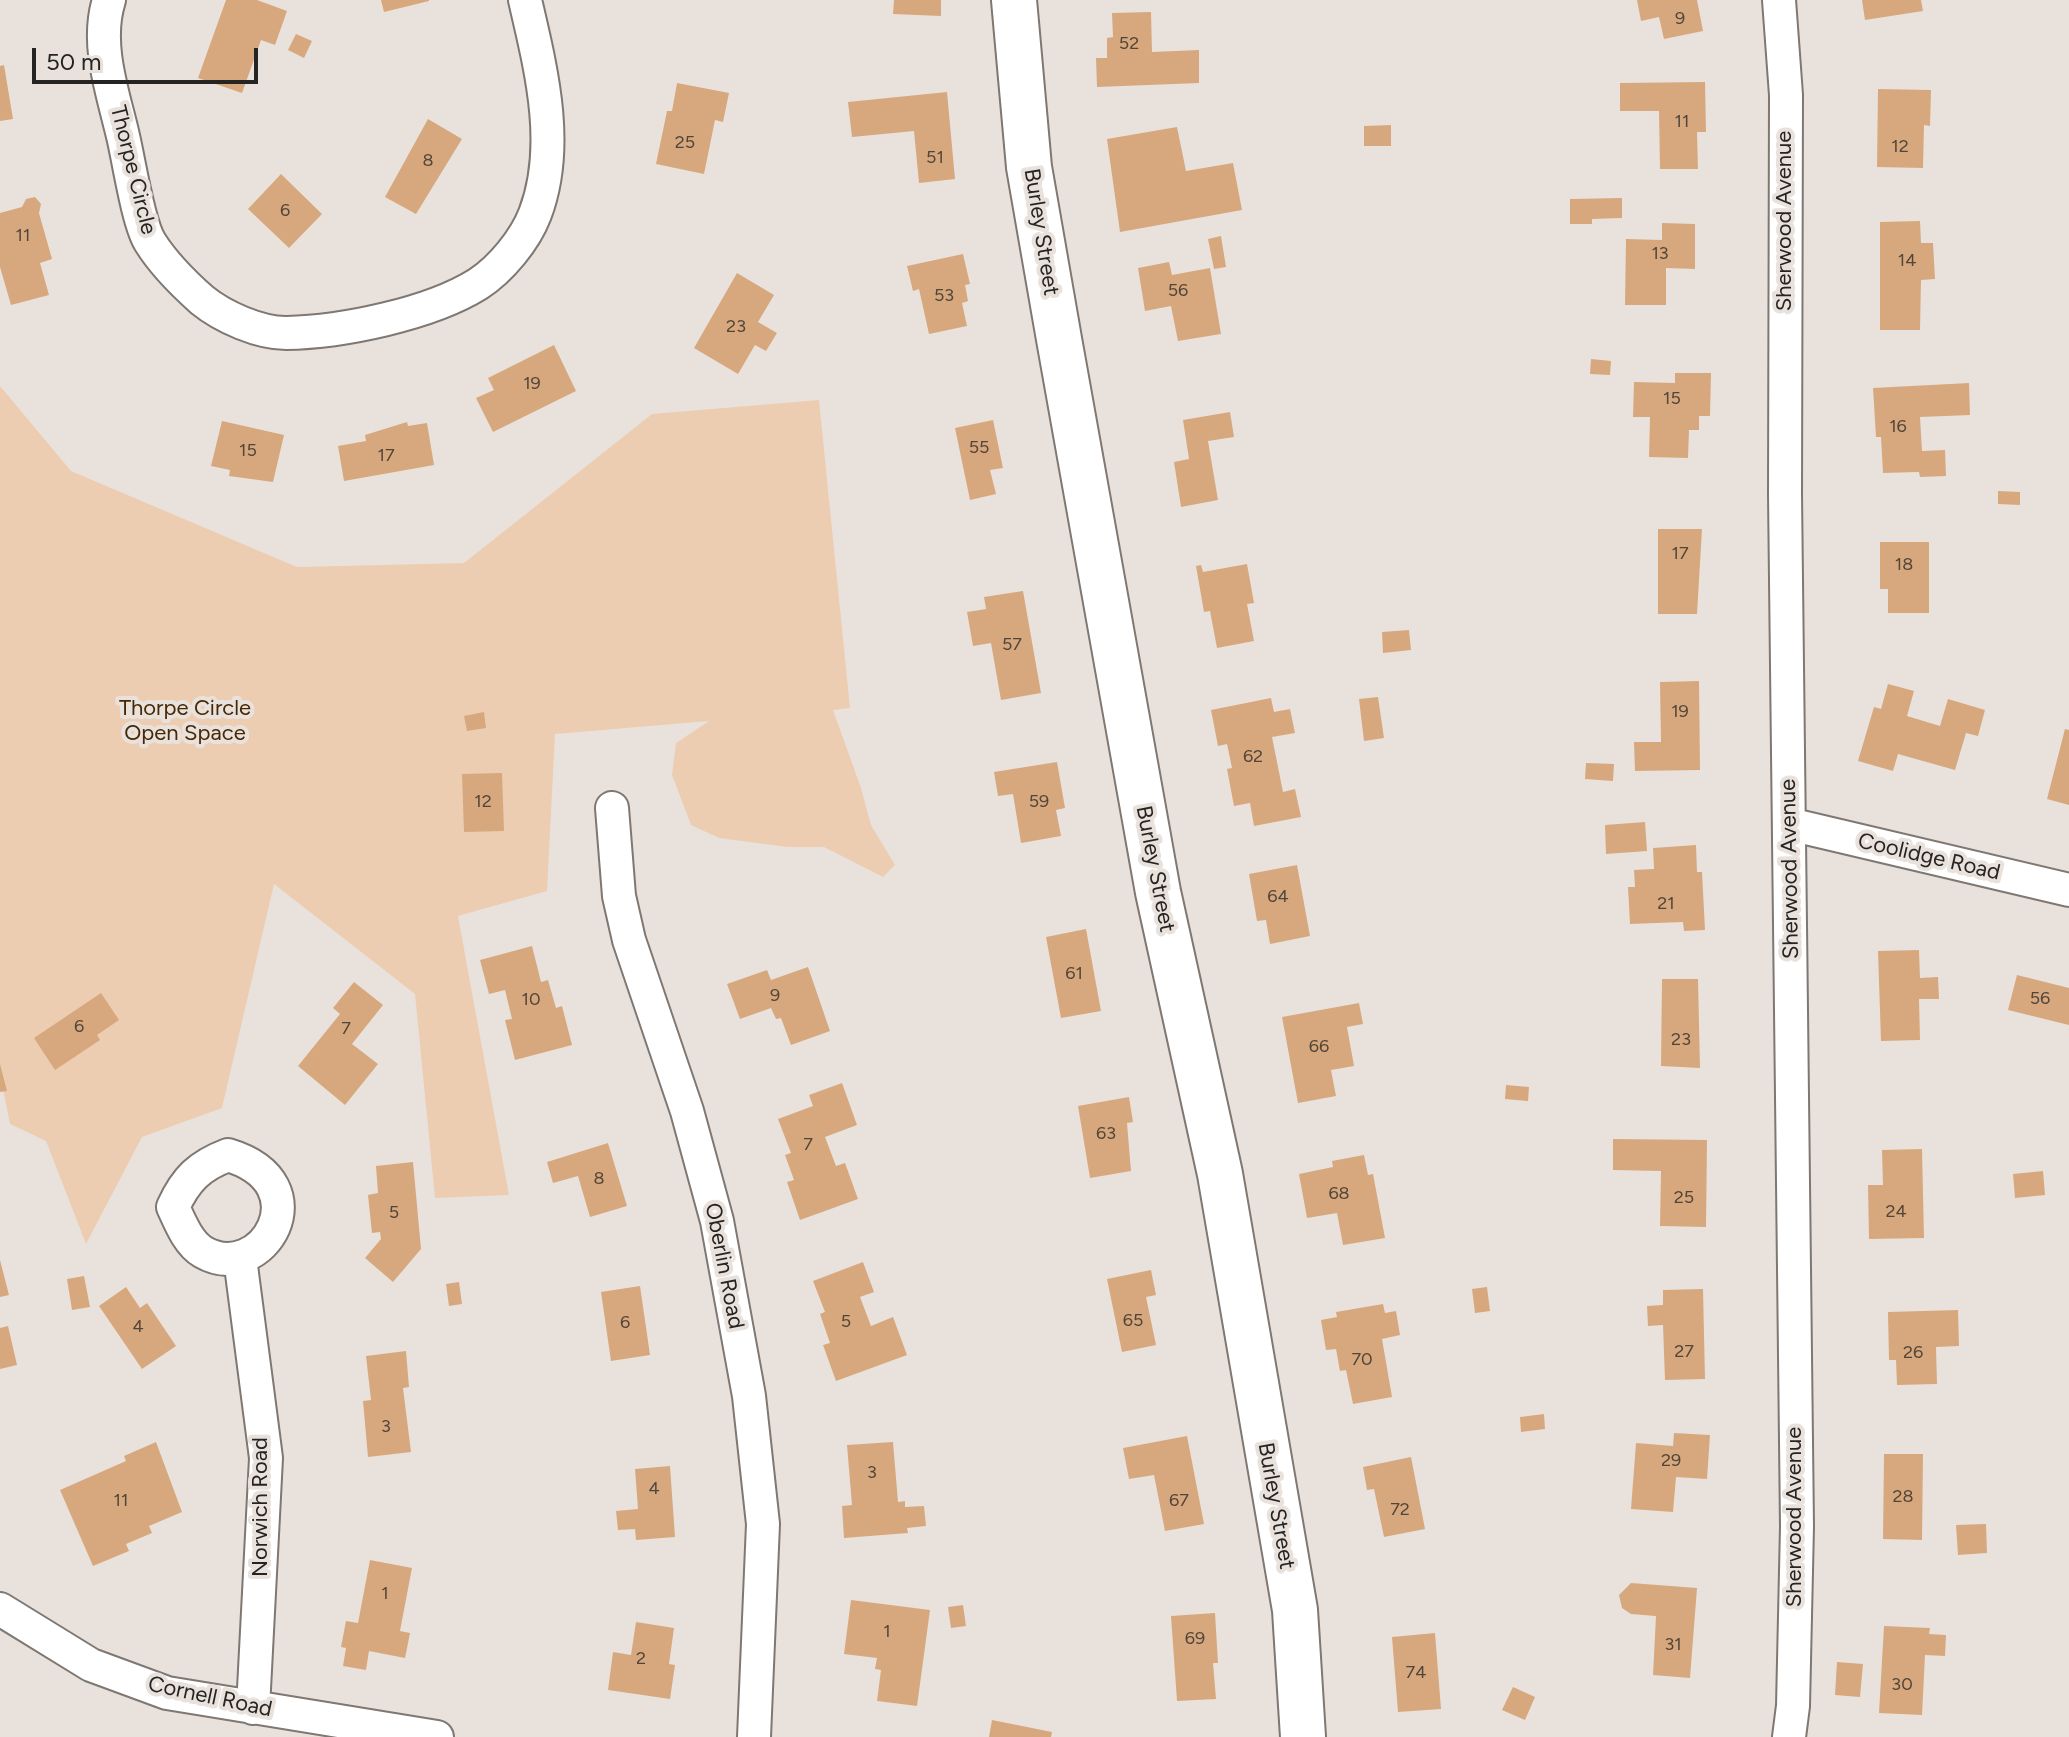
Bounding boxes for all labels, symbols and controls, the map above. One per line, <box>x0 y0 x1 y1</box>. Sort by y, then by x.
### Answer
house number: 9 <box>1675 8 1685 30</box>
scale bar <box>36 32 262 82</box>
house number: 52 <box>1119 33 1139 55</box>
text: 50 m <box>46 47 102 76</box>
street label: Thorpe Circle <box>104 103 162 237</box>
house number: 11 <box>1675 111 1689 133</box>
street label: Sherwood Avenue <box>1772 131 1798 311</box>
house number: 25 <box>675 132 695 154</box>
house number: 12 <box>1891 136 1909 158</box>
house number: 51 <box>926 147 944 169</box>
house number: 8 <box>422 150 434 172</box>
street label: Burley Street <box>1018 167 1064 297</box>
house number: 6 <box>280 200 290 222</box>
house number: 11 <box>16 225 30 247</box>
house number: 13 <box>1651 243 1669 265</box>
house number: 14 <box>1898 250 1916 272</box>
house number: 56 <box>1168 280 1188 302</box>
house number: 53 <box>934 285 954 307</box>
house number: 23 <box>726 316 746 338</box>
house number: 19 <box>523 373 541 395</box>
house number: 15 <box>1663 388 1681 410</box>
house number: 16 <box>1889 416 1907 438</box>
house number: 55 <box>969 437 989 459</box>
house number: 15 <box>239 440 257 462</box>
house number: 17 <box>377 445 395 467</box>
house number: 17 <box>1671 543 1689 565</box>
house number: 18 <box>1895 554 1913 576</box>
house number: 57 <box>1002 634 1022 656</box>
park label: Thorpe Circle Open Space <box>119 696 251 748</box>
house number: 19 <box>1671 701 1689 723</box>
house number: 62 <box>1243 746 1263 768</box>
street label: Sherwood Avenue <box>1775 779 1805 959</box>
house number: 12 <box>474 791 492 813</box>
house number: 59 <box>1029 791 1049 813</box>
street label: Burley Street <box>1130 804 1180 934</box>
street label: Coolidge Road <box>1855 828 2003 886</box>
house number: 64 <box>1267 886 1289 908</box>
house number: 21 <box>1657 893 1675 915</box>
house number: 61 <box>1065 963 1083 985</box>
house number: 9 <box>770 985 780 1007</box>
house number: 56 <box>2030 988 2050 1010</box>
house number: 10 <box>522 989 540 1011</box>
house number: 6 <box>74 1016 84 1038</box>
house number: 7 <box>341 1018 351 1040</box>
house number: 23 <box>1671 1029 1691 1051</box>
house number: 66 <box>1309 1036 1329 1058</box>
house number: 63 <box>1096 1123 1116 1145</box>
house number: 7 <box>803 1134 813 1156</box>
house number: 8 <box>593 1168 605 1190</box>
house number: 68 <box>1328 1183 1350 1205</box>
house number: 25 <box>1674 1187 1694 1209</box>
street label: Oberlin Road <box>699 1201 749 1331</box>
house number: 24 <box>1885 1201 1907 1223</box>
house number: 5 <box>389 1202 399 1224</box>
house number: 65 <box>1123 1310 1143 1332</box>
house number: 5 <box>841 1311 851 1333</box>
house number: 6 <box>620 1312 630 1334</box>
house number: 4 <box>132 1316 144 1338</box>
house number: 27 <box>1674 1341 1694 1363</box>
house number: 26 <box>1903 1342 1923 1364</box>
house number: 70 <box>1351 1349 1373 1371</box>
house number: 3 <box>381 1416 391 1438</box>
street label: Sherwood Avenue <box>1782 1427 1808 1607</box>
street label: Norwich Road <box>248 1437 274 1577</box>
street label: Burley Street <box>1252 1441 1300 1571</box>
house number: 29 <box>1661 1450 1681 1472</box>
house number: 3 <box>867 1462 877 1484</box>
house number: 4 <box>648 1478 660 1500</box>
house number: 28 <box>1892 1486 1914 1508</box>
house number: 11 <box>114 1490 128 1512</box>
house number: 67 <box>1169 1490 1189 1512</box>
house number: 72 <box>1390 1499 1410 1521</box>
house number: 1 <box>381 1583 389 1605</box>
house number: 1 <box>883 1621 891 1643</box>
house number: 69 <box>1185 1628 1205 1650</box>
house number: 31 <box>1664 1634 1682 1656</box>
house number: 2 <box>636 1648 646 1670</box>
house number: 74 <box>1406 1662 1426 1684</box>
street label: Cornell Road <box>146 1671 274 1723</box>
house number: 30 <box>1891 1674 1913 1696</box>

